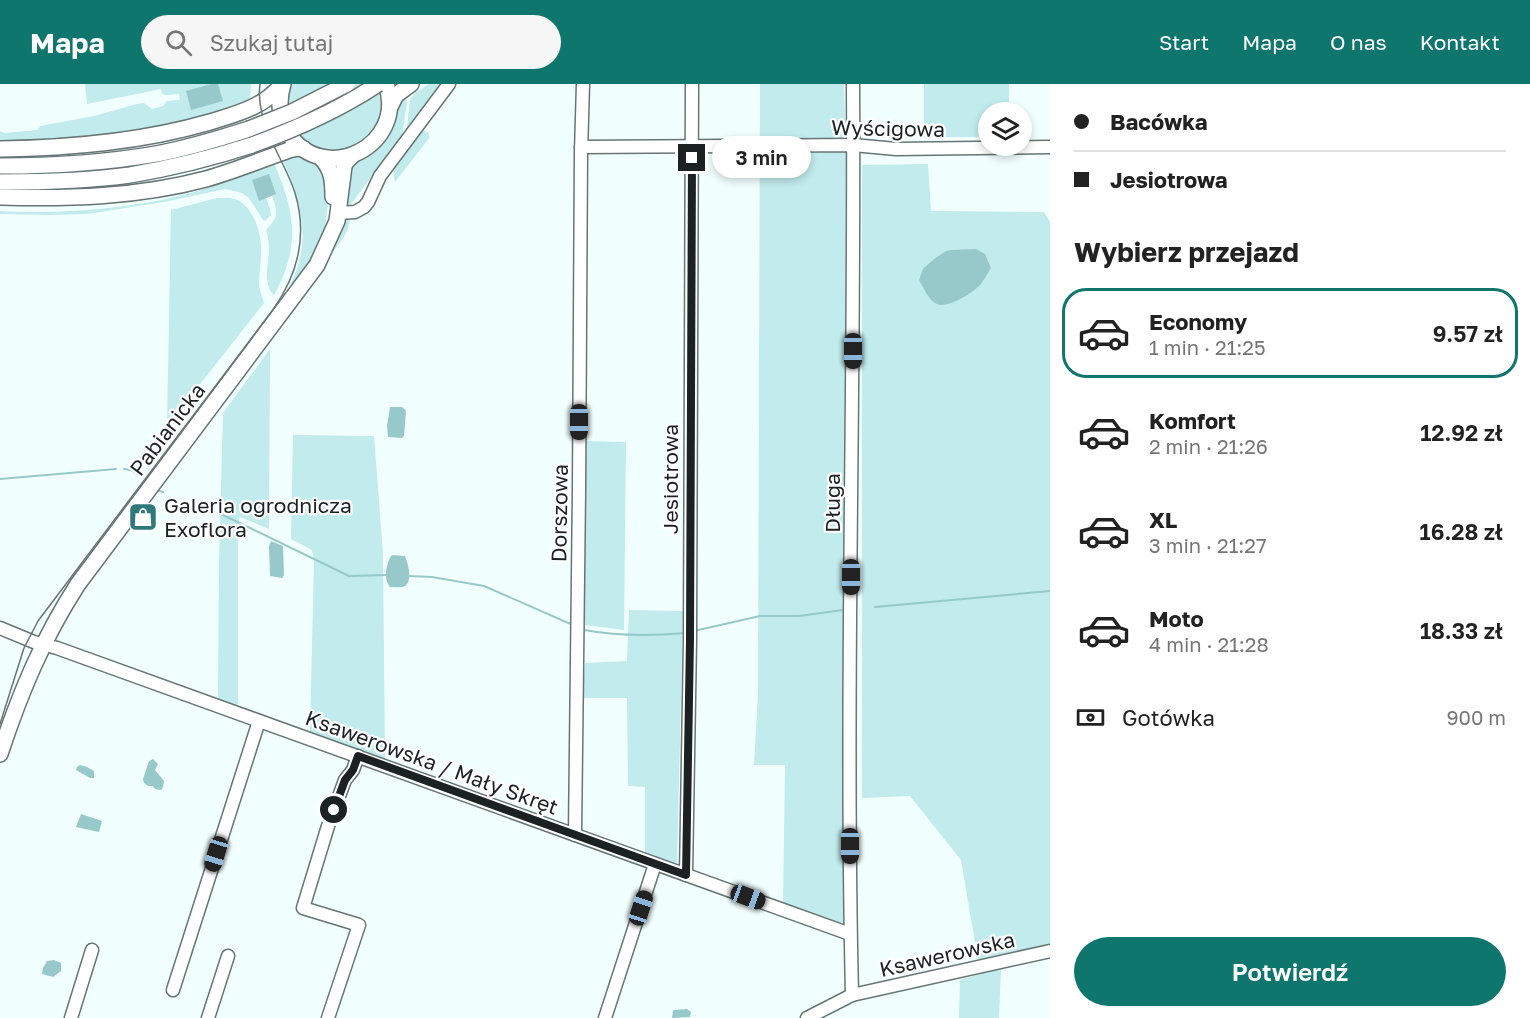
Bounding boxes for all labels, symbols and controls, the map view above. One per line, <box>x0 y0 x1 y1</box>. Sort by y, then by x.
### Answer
search box <box>141 15 561 69</box>
text: Mapa <box>30 26 105 59</box>
icon: search <box>162 26 195 59</box>
text: Szukaj tutaj <box>210 29 333 56</box>
text: Start <box>1159 29 1209 55</box>
text: Mapa <box>1242 29 1297 55</box>
text: O nas <box>1330 29 1387 55</box>
text: Kontakt <box>1420 29 1500 55</box>
map controls <box>978 102 1032 156</box>
button: layers <box>978 102 1032 156</box>
text: Bacówka <box>1110 108 1208 135</box>
street label: Wyścigowa <box>831 114 945 142</box>
callout: 3 min <box>713 137 812 179</box>
route end <box>678 144 705 171</box>
text: 3 min <box>735 145 788 169</box>
text: Jesiotrowa <box>1110 166 1228 193</box>
text: Wybierz przejazd <box>1074 236 1299 268</box>
icon: car <box>1077 306 1131 360</box>
text: Economy <box>1149 308 1247 335</box>
text: 9.57 zł <box>1433 320 1503 347</box>
car <box>844 333 862 369</box>
text: 1 min · 21:25 <box>1149 335 1266 359</box>
street label: Pabianicka <box>124 378 210 480</box>
car <box>570 404 588 440</box>
icon: car <box>1077 405 1131 459</box>
text: Komfort <box>1149 407 1236 434</box>
text: 12.92 zł <box>1420 419 1503 446</box>
street label: Jesiotrowa <box>657 424 683 534</box>
text: 2 min · 21:26 <box>1149 434 1268 458</box>
street label: Dorszowa <box>545 464 573 562</box>
street label: Długa <box>819 473 845 533</box>
place label: Galeria ogrodnicza Exoflora <box>164 492 352 542</box>
shop icon: Galeria ogrodnicza Exoflora <box>127 501 159 533</box>
icon: car <box>1077 504 1131 558</box>
text: XL <box>1149 506 1177 533</box>
text: 16.28 zł <box>1420 518 1503 545</box>
text: 3 min · 21:27 <box>1149 533 1267 557</box>
car <box>842 559 860 595</box>
icon: car <box>1077 603 1131 657</box>
text: Moto <box>1149 605 1204 632</box>
text: 18.33 zł <box>1420 617 1503 644</box>
text: 4 min · 21:28 <box>1149 632 1269 656</box>
icon: cash <box>1074 701 1107 734</box>
street label: Ksawerowska / Mały Skręt <box>302 704 562 820</box>
text: Gotówka <box>1122 704 1215 731</box>
text: 900 m <box>1446 705 1506 729</box>
route start <box>320 796 347 823</box>
car <box>841 828 859 864</box>
car <box>202 834 230 874</box>
car <box>728 882 768 912</box>
car <box>627 888 655 928</box>
street label: Ksawerowska <box>877 926 1017 982</box>
button: Potwierdź <box>1074 937 1506 1006</box>

